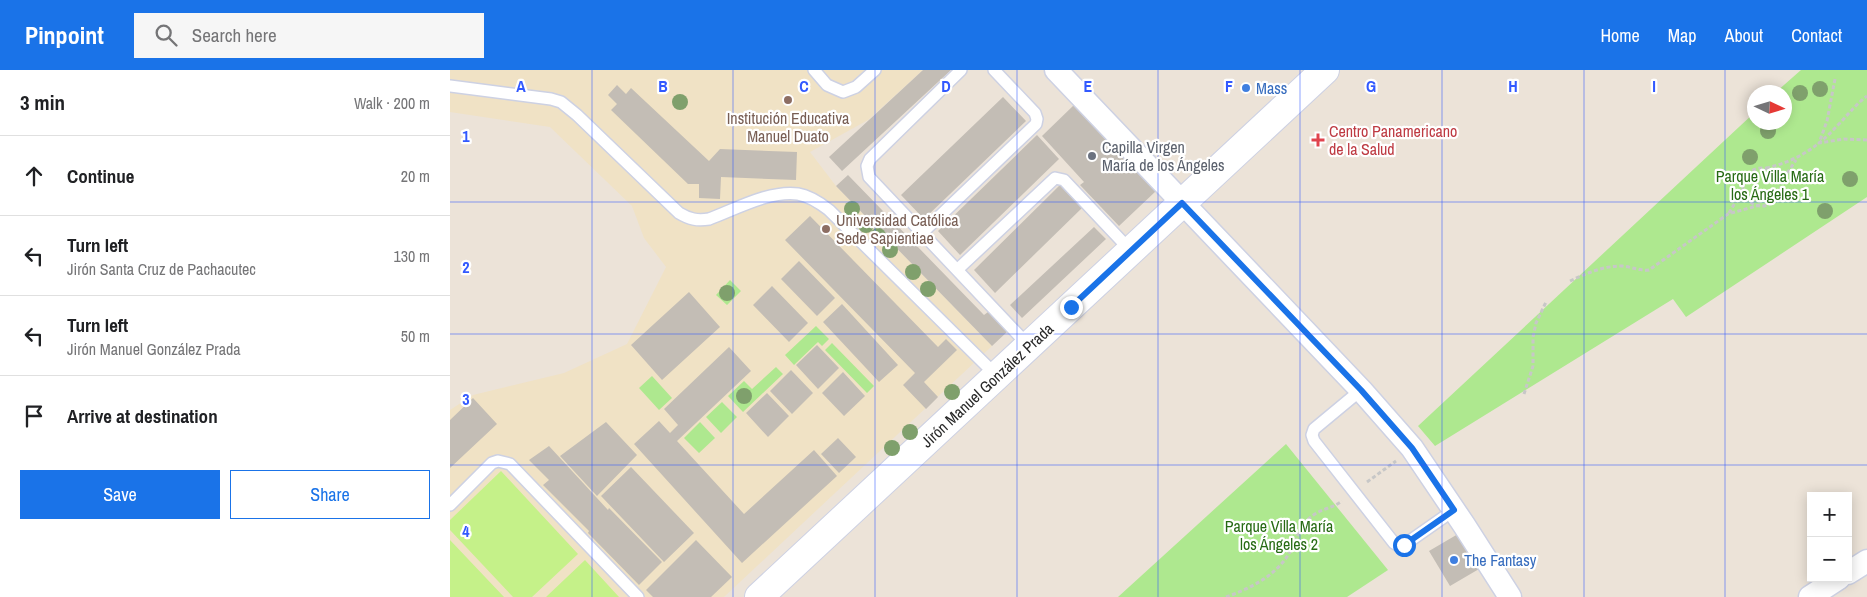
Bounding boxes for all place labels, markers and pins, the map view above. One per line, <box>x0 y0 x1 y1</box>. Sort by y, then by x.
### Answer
place label: Mass <box>1256 77 1287 99</box>
marker: Mass <box>1240 82 1252 94</box>
marker: Institución Educativa Manuel Duato <box>782 94 794 106</box>
place label: Institución Educativa Manuel Duato <box>727 107 850 147</box>
place label: Centro Panamericano de la Salud <box>1329 120 1457 160</box>
marker: Centro Panamericano de la Salud <box>1311 133 1325 147</box>
place label: Capilla Virgen María de los Ángeles <box>1102 136 1225 176</box>
marker: Capilla Virgen María de los Ángeles <box>1086 150 1098 162</box>
place label: Universidad Católica Sede Sapientiae <box>836 209 959 249</box>
marker: Universidad Católica Sede Sapientiae <box>820 223 832 235</box>
place label: The Fantasy <box>1464 549 1537 571</box>
marker: The Fantasy <box>1448 554 1460 566</box>

